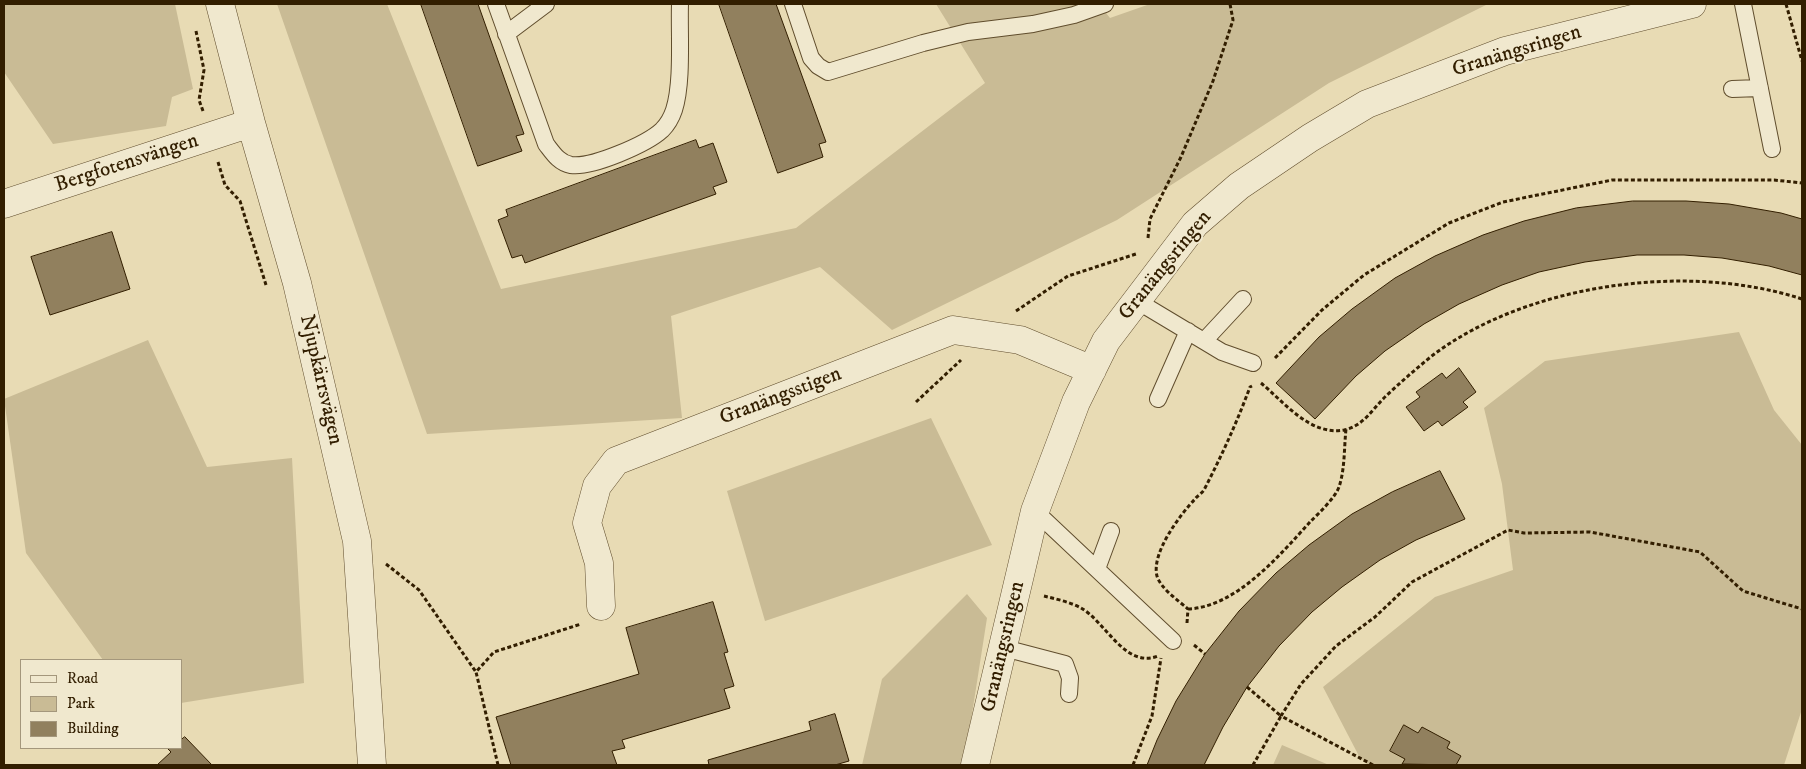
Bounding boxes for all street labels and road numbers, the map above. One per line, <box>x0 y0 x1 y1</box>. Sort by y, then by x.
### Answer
street label: Granängsringen <box>1449 20 1585 84</box>
street label: Bergfotensvängen <box>52 129 202 199</box>
street label: Granängsringen <box>1114 206 1218 326</box>
street label: Njupkärrsvägen <box>293 312 347 448</box>
street label: Granängsstigen <box>716 362 846 432</box>
street label: Granängsringen <box>977 579 1031 715</box>

